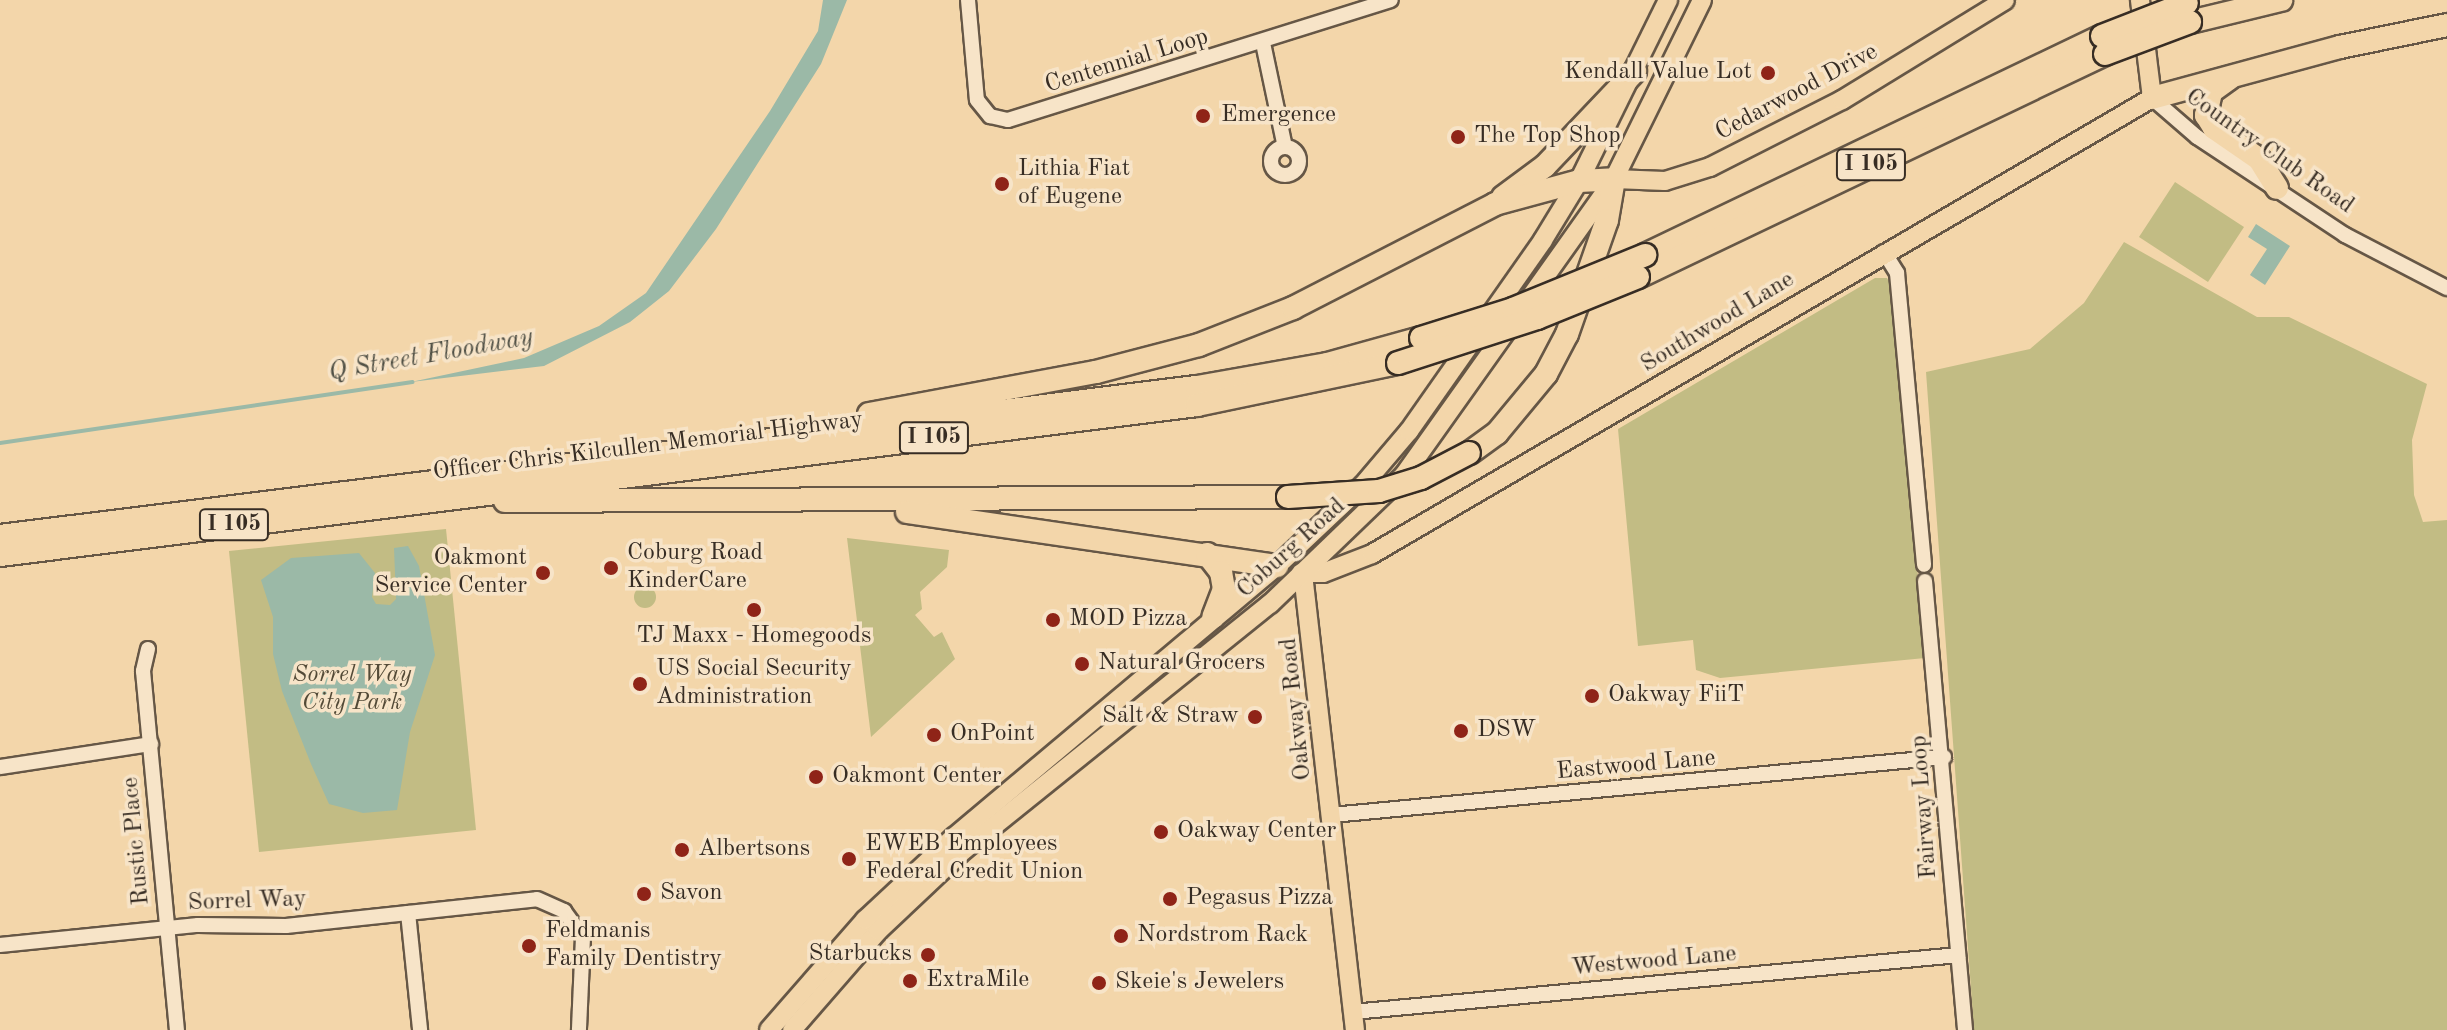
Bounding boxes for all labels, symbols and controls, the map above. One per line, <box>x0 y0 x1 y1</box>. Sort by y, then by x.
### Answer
street label: Centennial Loop <box>1042 23 1212 101</box>
street label: Cedarwood Drive <box>1711 38 1883 148</box>
place label: Kendall Value Lot <box>1564 59 1752 87</box>
marker: Kendall Value Lot <box>1759 64 1777 82</box>
street label: Country Club Road <box>2179 83 2359 221</box>
place label: Emergence <box>1221 102 1336 130</box>
marker: Emergence <box>1192 105 1214 127</box>
place label: The Top Shop <box>1474 123 1621 151</box>
marker: The Top Shop <box>1449 128 1467 146</box>
road number: I 105 <box>1835 147 1907 183</box>
place label: Lithia Fiat of Eugene <box>1018 156 1130 212</box>
marker: Lithia Fiat of Eugene <box>993 175 1011 193</box>
street label: Southwood Lane <box>1636 266 1800 380</box>
water label: Q Street Floodway <box>326 323 536 389</box>
street label: Officer Chris Kilcullen Memorial Highway <box>431 406 865 488</box>
road number: I 105 <box>898 420 970 456</box>
street label: Coburg Road <box>1232 493 1352 605</box>
road number: I 105 <box>198 507 270 543</box>
place label: Coburg Road KinderCare <box>627 540 763 596</box>
place label: Oakmont Service Center <box>374 545 527 601</box>
marker: Coburg Road KinderCare <box>602 559 620 577</box>
marker: Oakmont Service Center <box>534 564 552 582</box>
marker: TJ Maxx - Homegoods <box>745 601 763 619</box>
place label: MOD Pizza <box>1069 606 1187 634</box>
marker: MOD Pizza <box>1044 611 1062 629</box>
place label: TJ Maxx - Homegoods <box>637 623 871 651</box>
street label: Oakway Road <box>1275 636 1319 782</box>
place label: Natural Grocers <box>1098 650 1265 678</box>
marker: Natural Grocers <box>1073 655 1091 673</box>
place label: US Social Security Administration <box>656 656 852 712</box>
park label: Sorrel Way City Park <box>292 662 412 718</box>
marker: US Social Security Administration <box>631 675 649 693</box>
place label: Oakway FiiT <box>1608 682 1744 710</box>
marker: Oakway FiiT <box>1583 687 1601 705</box>
place label: Salt & Straw <box>1102 703 1239 731</box>
marker: Salt & Straw <box>1246 708 1264 726</box>
place label: DSW <box>1477 717 1536 745</box>
place label: OnPoint <box>950 721 1035 749</box>
marker: DSW <box>1452 722 1470 740</box>
marker: OnPoint <box>925 726 943 744</box>
street label: Fairway Loop <box>1906 734 1944 880</box>
street label: Eastwood Lane <box>1555 745 1717 787</box>
place label: Oakmont Center <box>832 763 1002 791</box>
marker: Oakmont Center <box>807 768 825 786</box>
street label: Rustic Place <box>117 776 157 906</box>
place label: Oakway Center <box>1177 818 1336 846</box>
marker: Oakway Center <box>1152 823 1170 841</box>
place label: EWEB Employees Federal Credit Union <box>865 831 1083 887</box>
place label: Albertsons <box>698 836 810 864</box>
marker: Albertsons <box>673 841 691 859</box>
marker: EWEB Employees Federal Credit Union <box>840 850 858 868</box>
place label: Savon <box>660 880 722 908</box>
marker: Savon <box>635 885 653 903</box>
place label: Pegasus Pizza <box>1186 885 1333 913</box>
street label: Sorrel Way <box>187 886 307 918</box>
marker: Pegasus Pizza <box>1161 890 1179 908</box>
place label: Feldmanis Family Dentistry <box>545 918 722 974</box>
place label: Nordstrom Rack <box>1137 922 1308 950</box>
marker: Nordstrom Rack <box>1112 927 1130 945</box>
marker: Feldmanis Family Dentistry <box>520 937 538 955</box>
street label: Westwood Lane <box>1570 940 1738 984</box>
place label: Starbucks <box>809 941 912 969</box>
marker: Starbucks <box>919 946 937 964</box>
place label: ExtraMile <box>926 967 1029 995</box>
place label: Skeie's Jewelers <box>1115 969 1284 997</box>
marker: ExtraMile <box>901 972 919 990</box>
marker: Skeie's Jewelers <box>1090 974 1108 992</box>

